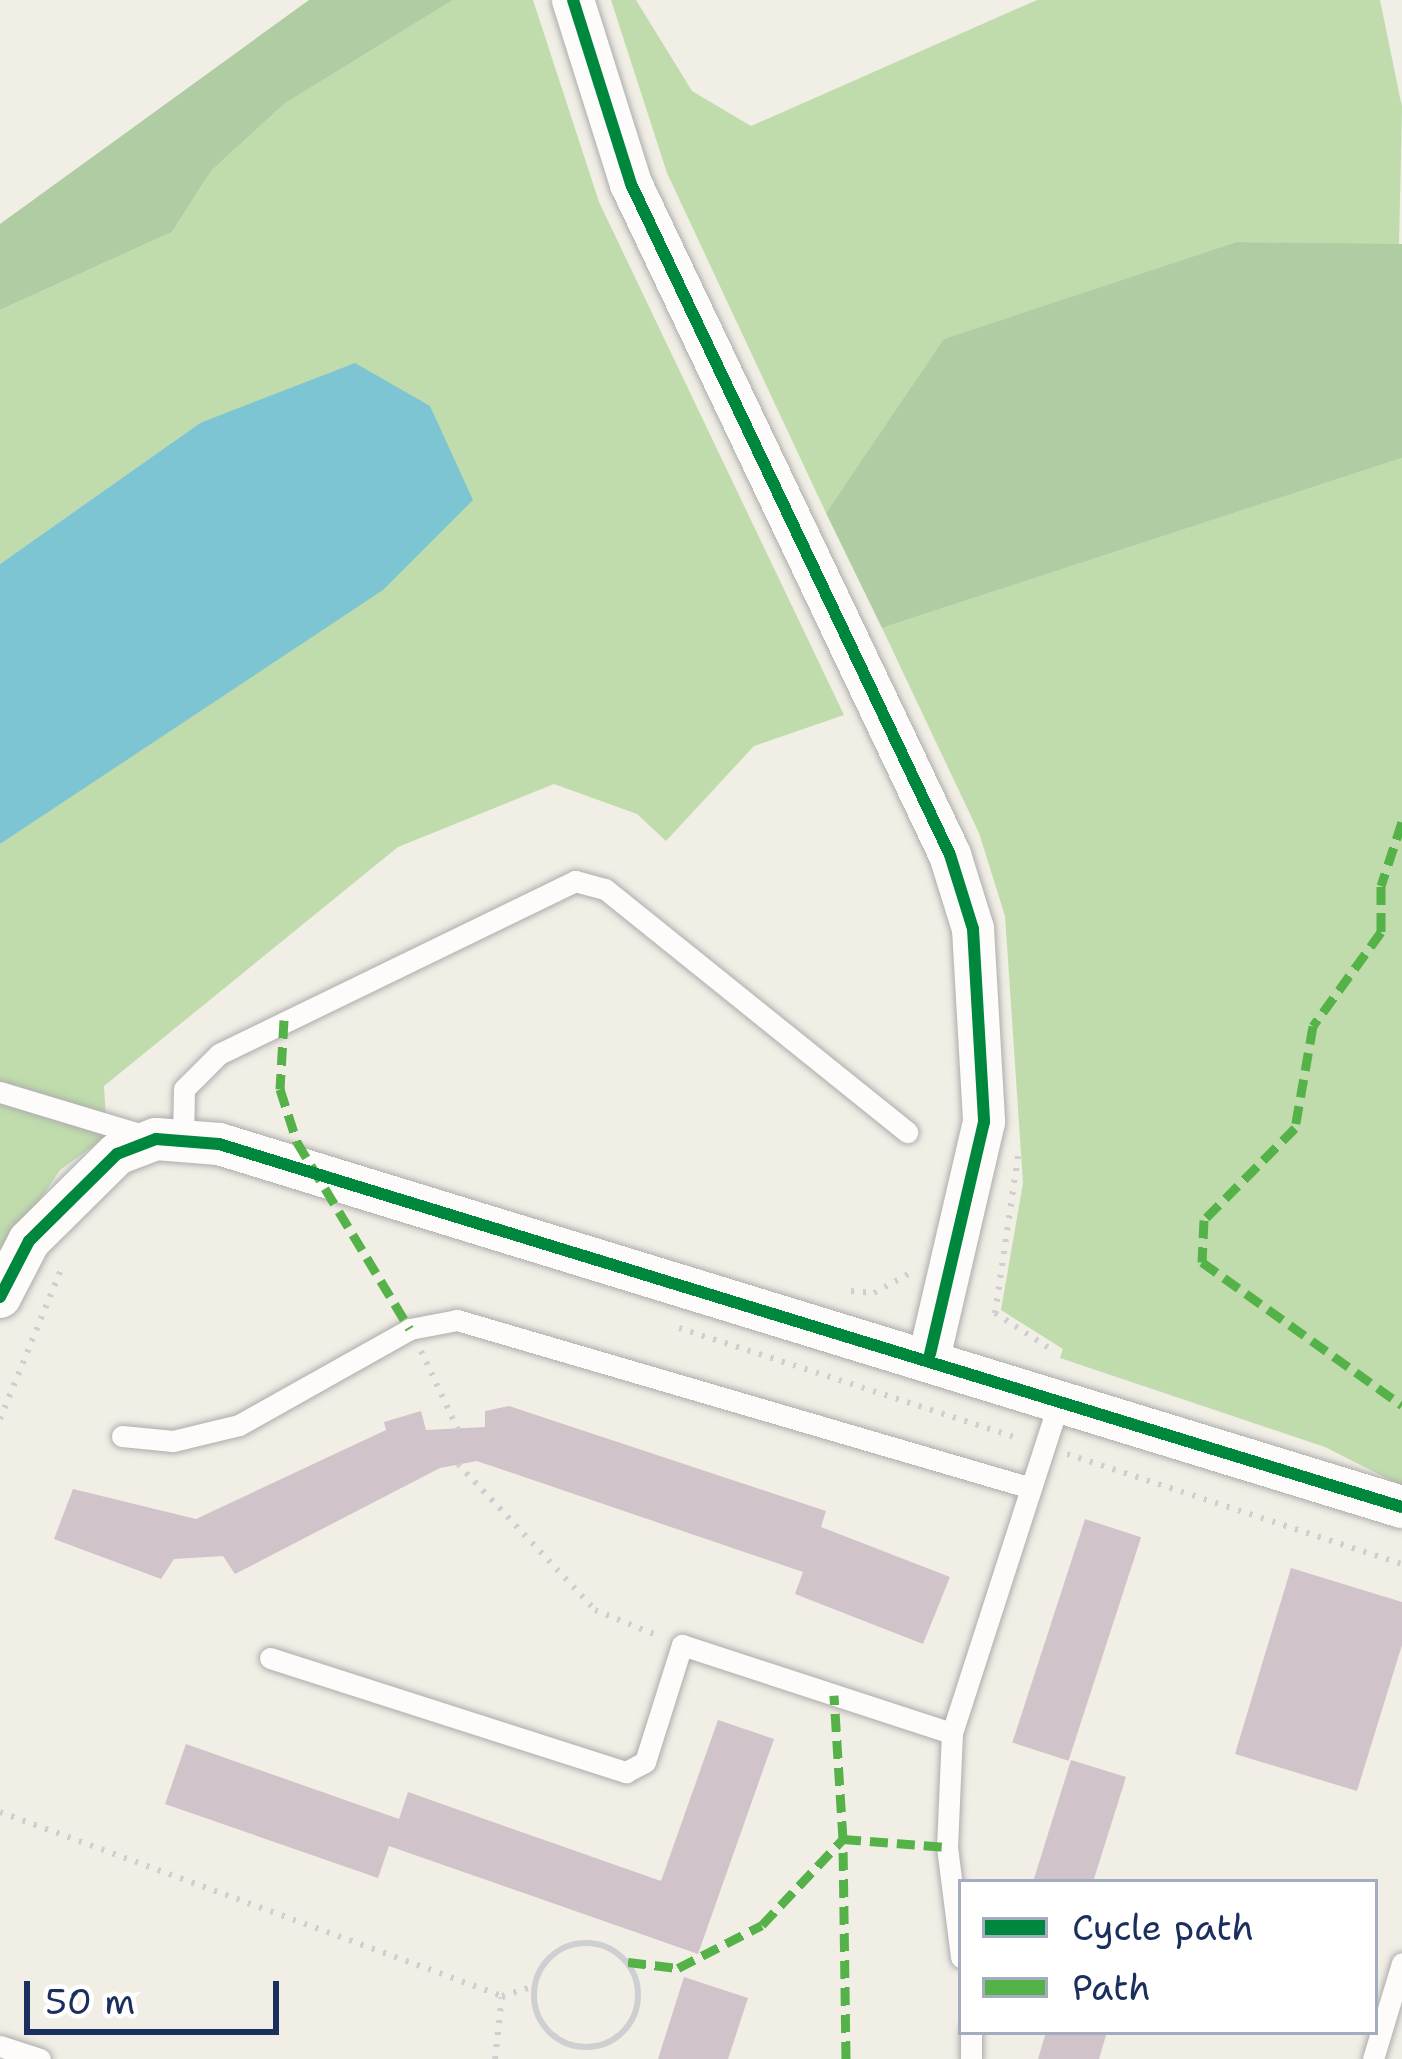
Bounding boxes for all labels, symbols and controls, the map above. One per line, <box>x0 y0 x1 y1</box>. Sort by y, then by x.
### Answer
legend <box>958 1879 1378 2035</box>
text: Cycle path <box>1072 1903 1254 1952</box>
scale bar <box>30 1957 285 2031</box>
text: Path <box>1072 1963 1151 2012</box>
text: 50 m <box>45 1977 135 2026</box>

